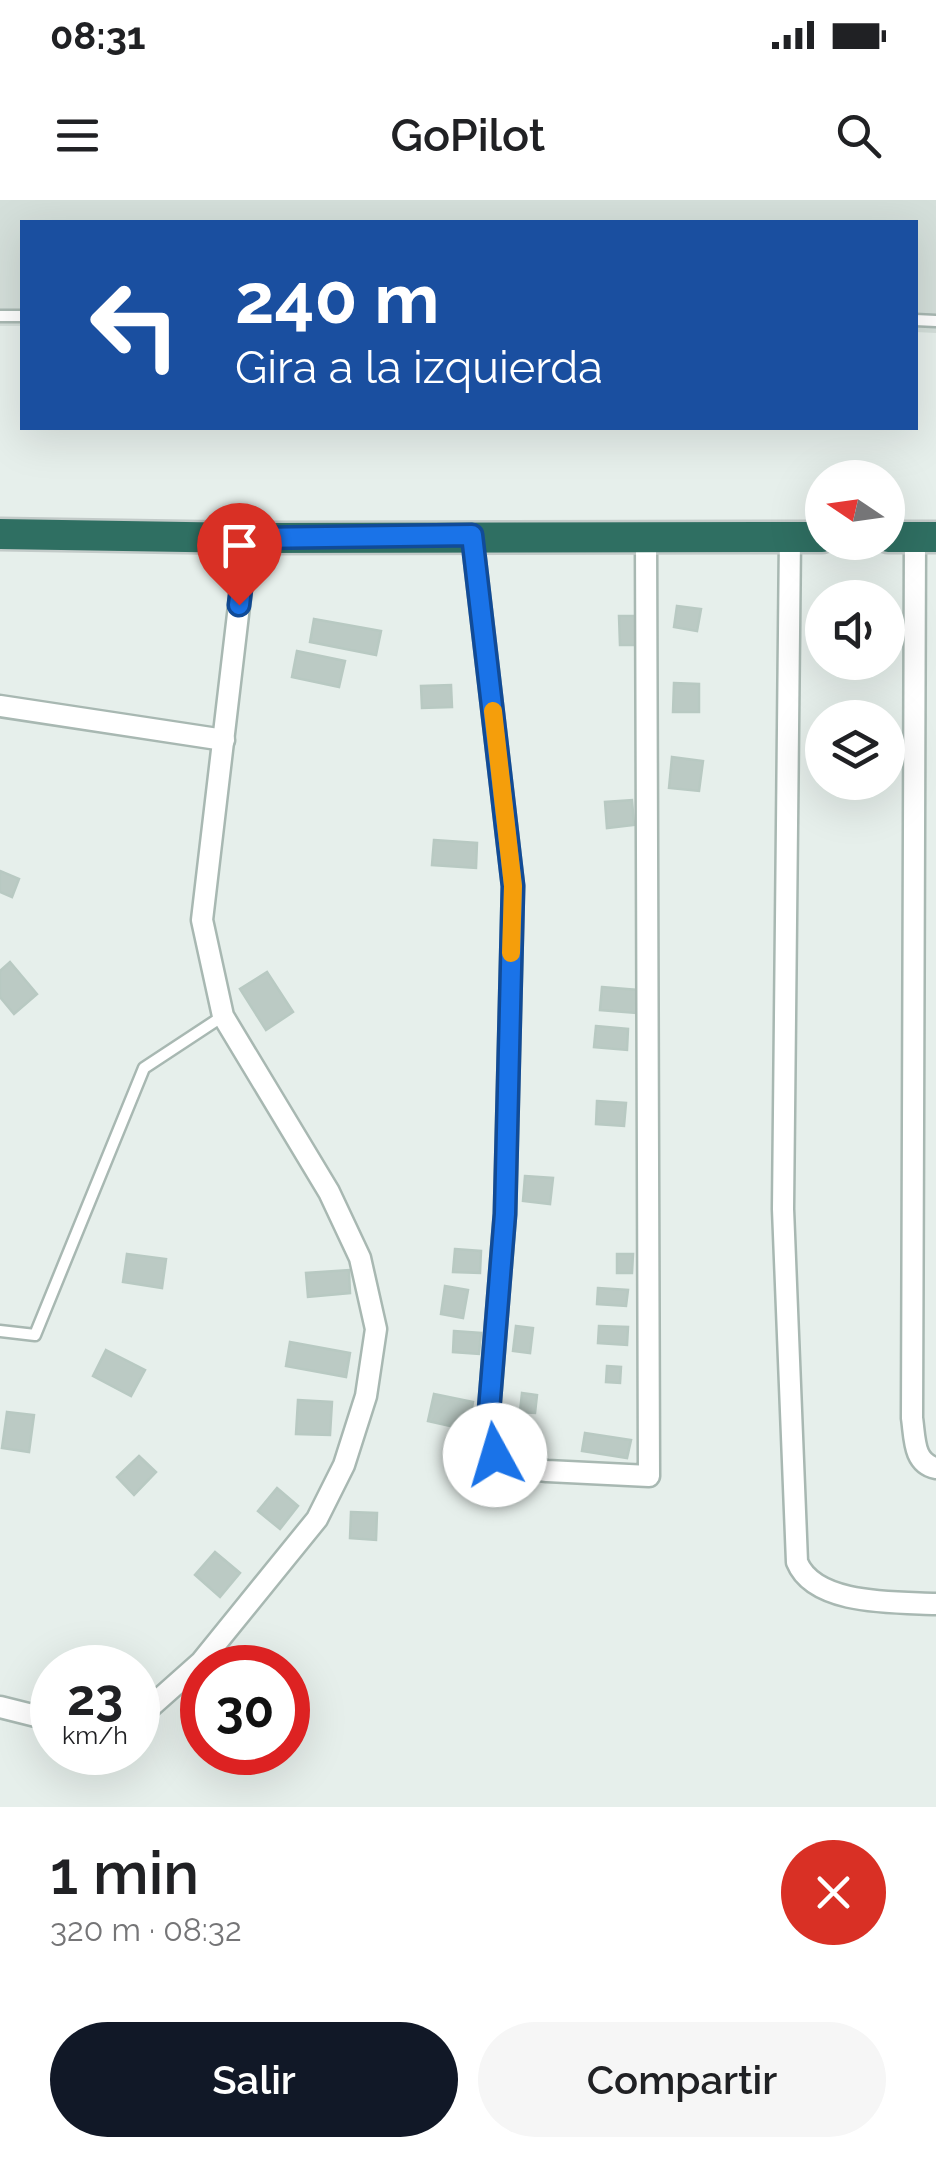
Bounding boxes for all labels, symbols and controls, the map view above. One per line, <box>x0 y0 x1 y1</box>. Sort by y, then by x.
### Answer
text: 08:31 <box>50 13 146 58</box>
icon: menu <box>50 108 105 163</box>
icon: search <box>831 108 886 163</box>
text: GoPilot <box>391 109 545 162</box>
text: 240 m <box>235 257 439 339</box>
icon: left <box>70 260 200 390</box>
text: Gira a la izquierda <box>235 341 603 394</box>
north arrow <box>805 460 905 560</box>
map controls <box>805 460 905 800</box>
pin <box>197 503 282 606</box>
icon: arrive <box>212 518 267 573</box>
button: sound <box>805 580 905 680</box>
button: layers <box>805 700 905 800</box>
position arrow <box>443 1403 547 1507</box>
speed limit sign: 30 <box>180 1645 310 1775</box>
text: 23 <box>67 1668 123 1727</box>
text: km/h <box>62 1720 128 1750</box>
text: 1 min <box>50 1838 199 1908</box>
button: close <box>781 1840 886 1945</box>
text: 320 m · 08:32 <box>50 1911 242 1948</box>
button: Salir <box>50 2022 458 2137</box>
button: Compartir <box>478 2022 886 2137</box>

